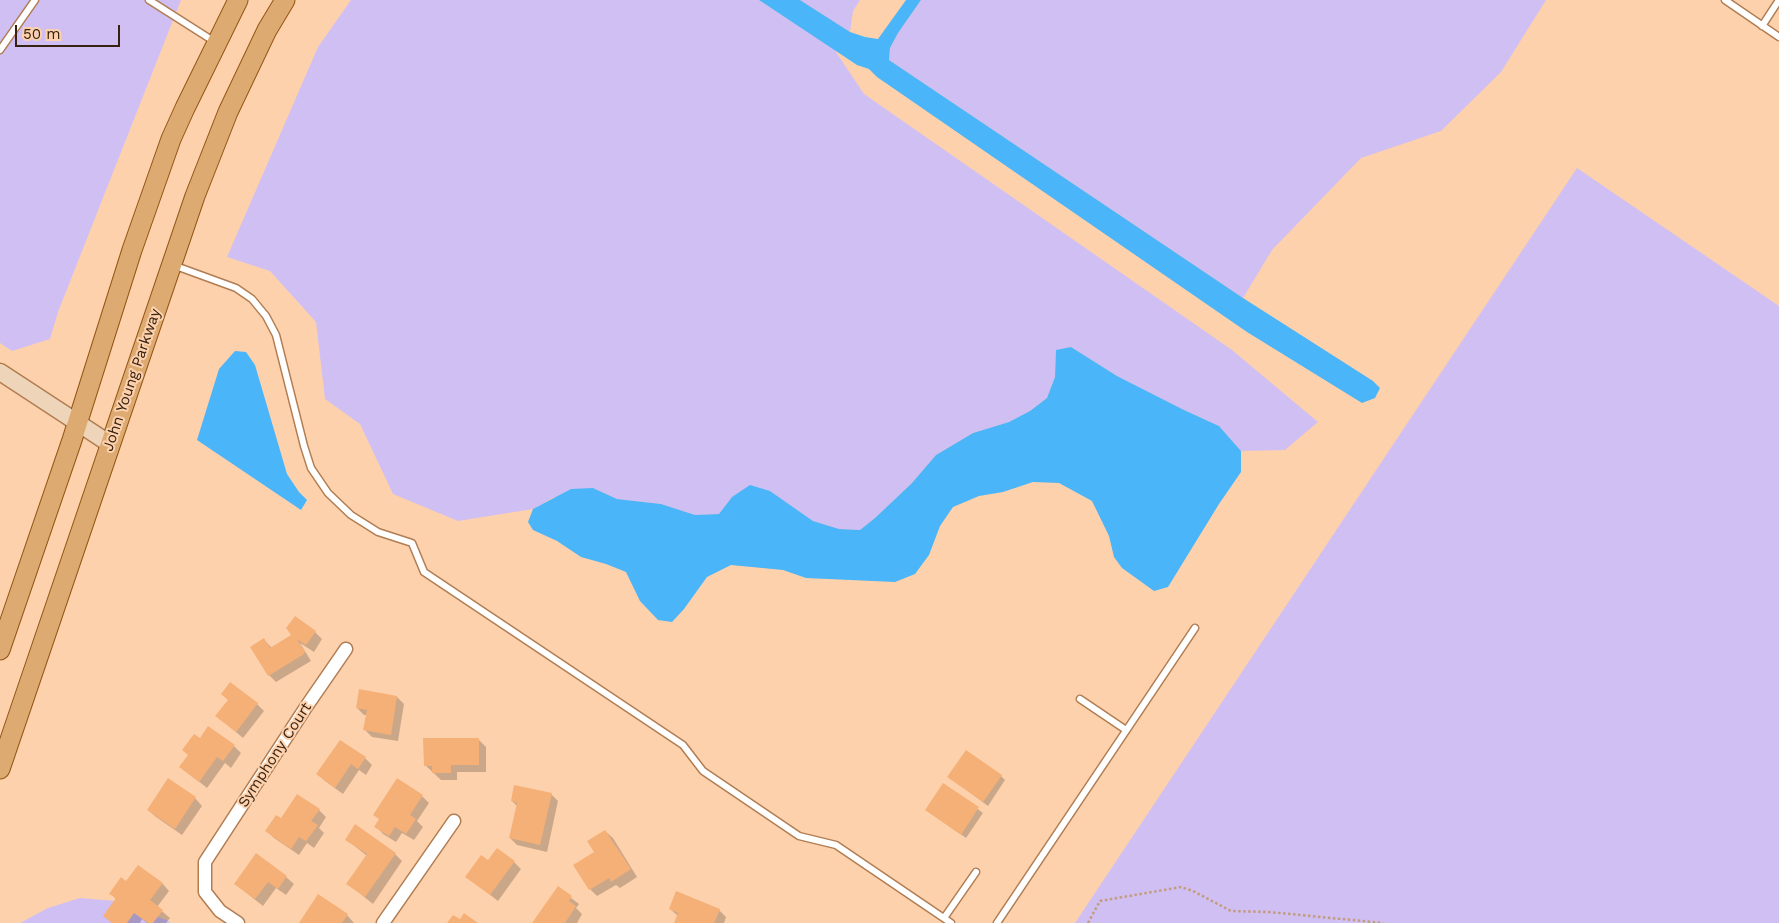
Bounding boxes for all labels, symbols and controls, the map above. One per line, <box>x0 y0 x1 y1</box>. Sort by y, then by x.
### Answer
scale bar <box>18 15 122 47</box>
text: 50 m <box>23 25 60 43</box>
street label: John Young Parkway <box>99 306 165 454</box>
street label: Symphony Court <box>234 699 316 811</box>

